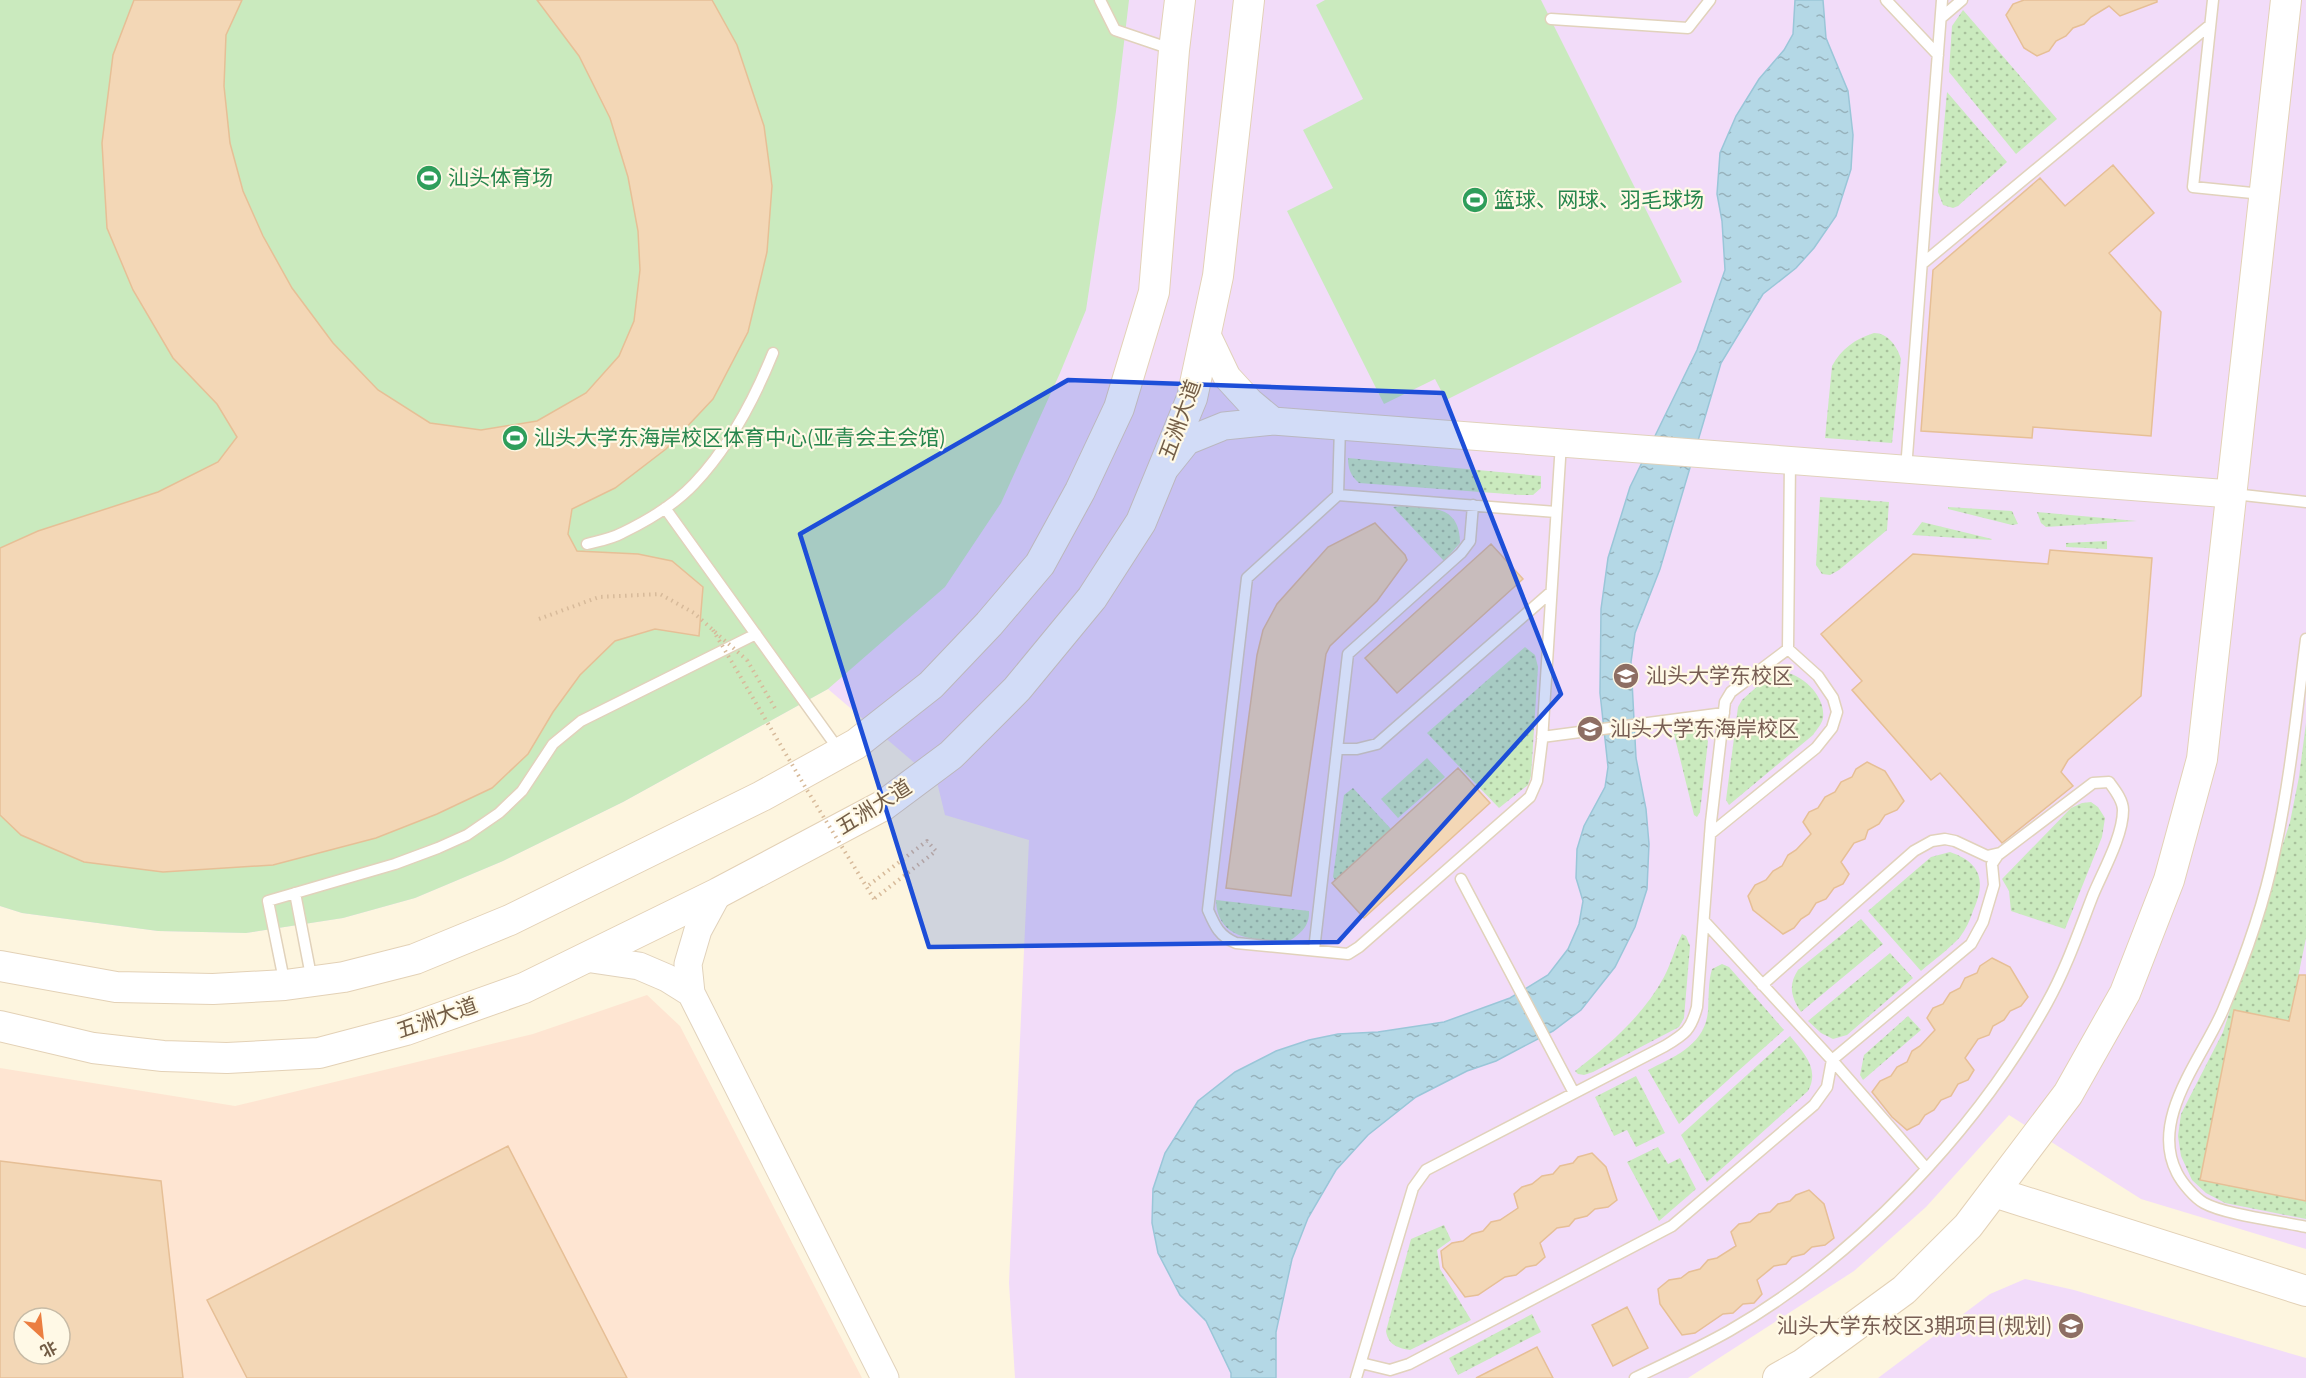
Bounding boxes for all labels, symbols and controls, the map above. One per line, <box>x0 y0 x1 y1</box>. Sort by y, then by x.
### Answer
sports icon: 汕头体育场 <box>414 163 444 193</box>
place label: 汕头体育场 <box>448 163 553 193</box>
sports icon: 篮球、网球、羽毛球场 <box>1460 185 1490 215</box>
place label: 篮球、网球、羽毛球场 <box>1494 185 1704 215</box>
street label: 五洲大道 <box>1152 375 1208 465</box>
sports icon: 汕头大学东海岸校区体育中心(亚青会主会馆) <box>500 423 530 453</box>
place label: 汕头大学东海岸校区体育中心(亚青会主会馆) <box>534 423 946 453</box>
school or university icon: 汕头大学东校区 <box>1611 661 1641 691</box>
place label: 汕头大学东校区 <box>1646 661 1793 691</box>
school or university icon: 汕头大学东海岸校区 <box>1575 714 1605 744</box>
place label: 汕头大学东海岸校区 <box>1610 714 1799 744</box>
street label: 五洲大道 <box>830 772 918 842</box>
street label: 五洲大道 <box>392 990 482 1046</box>
north arrow <box>12 1306 72 1366</box>
place label: 汕头大学东校区3期项目(规划) <box>1777 1311 2052 1341</box>
school or university icon: 汕头大学东校区3期项目(规划) <box>2056 1311 2086 1341</box>
text: 北 <box>36 1335 60 1362</box>

